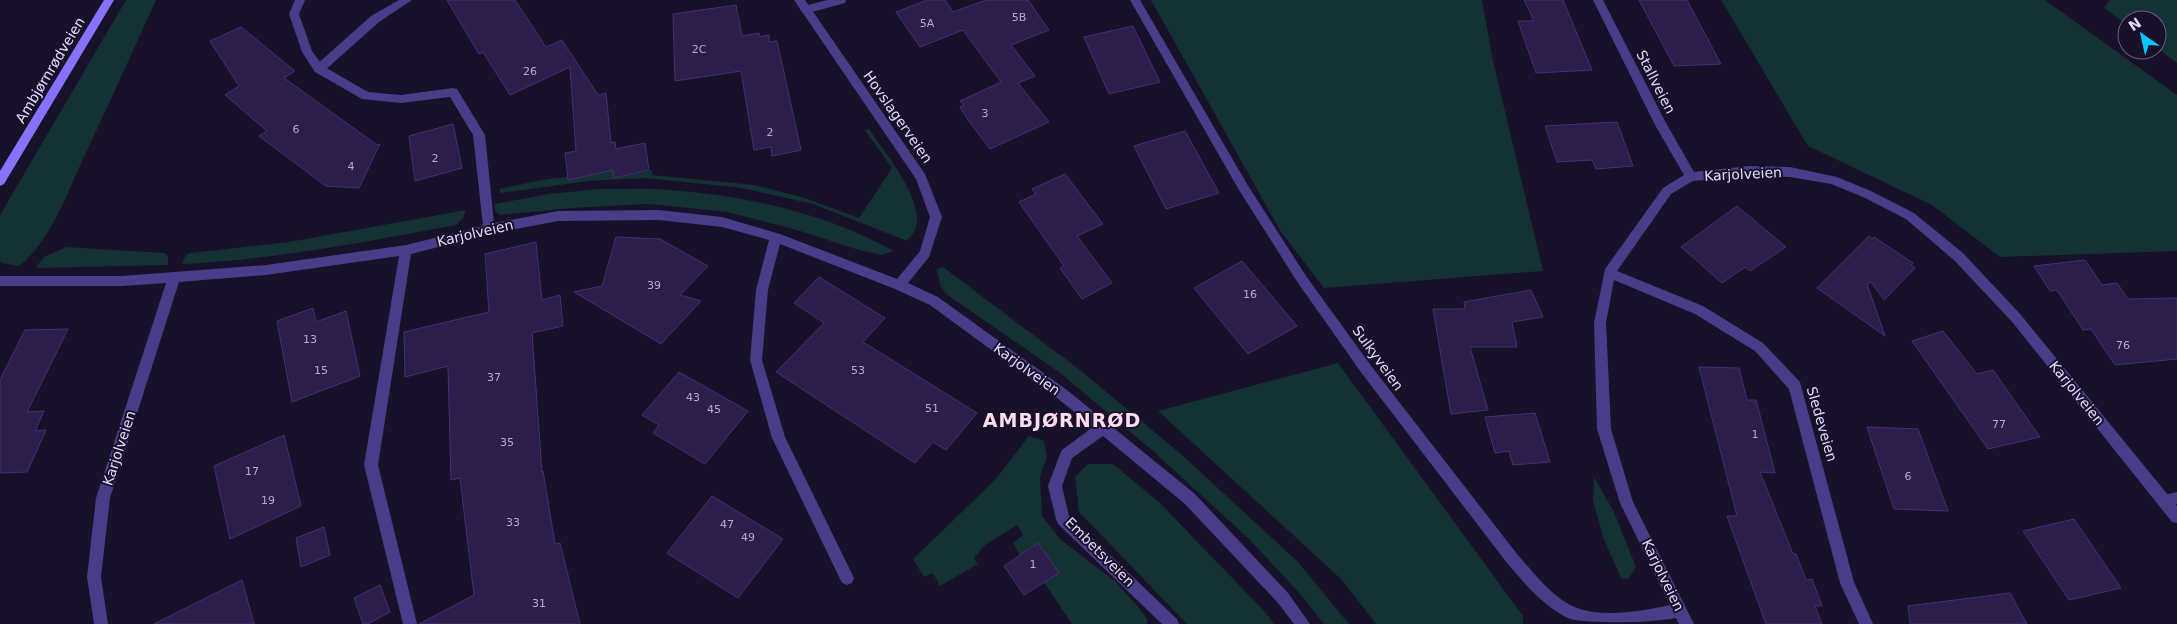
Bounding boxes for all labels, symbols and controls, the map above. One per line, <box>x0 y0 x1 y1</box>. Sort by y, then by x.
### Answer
north arrow <box>2117 10 2167 60</box>
house number: 5B <box>1012 11 1026 24</box>
street label: Ambjørnrødveien <box>12 14 88 126</box>
text: N <box>2125 14 2144 34</box>
house number: 5A <box>920 17 935 30</box>
house number: 2C <box>692 43 707 56</box>
street label: Stallveien <box>1633 48 1679 116</box>
house number: 26 <box>523 65 537 78</box>
street label: Hovslagerveien <box>860 68 936 166</box>
house number: 3 <box>982 107 989 120</box>
house number: 6 <box>293 123 300 136</box>
house number: 2 <box>767 126 774 139</box>
house number: 2 <box>432 152 439 165</box>
house number: 4 <box>348 160 355 173</box>
street label: Karjolveien <box>1704 164 1782 184</box>
street label: Karjolveien <box>435 216 515 250</box>
house number: 39 <box>647 279 661 292</box>
house number: 16 <box>1243 288 1257 301</box>
street label: Sulkyveien <box>1349 323 1407 393</box>
house number: 13 <box>303 333 317 346</box>
house number: 76 <box>2116 339 2130 352</box>
street label: Karjolveien <box>991 340 1063 398</box>
street label: Karjolveien <box>2046 358 2108 428</box>
house number: 15 <box>314 364 328 377</box>
house number: 53 <box>851 364 865 377</box>
house number: 37 <box>487 371 501 384</box>
street label: Sledeveien <box>1804 385 1840 463</box>
house number: 43 <box>686 391 700 404</box>
house number: 51 <box>925 402 939 415</box>
house number: 45 <box>707 403 721 416</box>
street label: Karjolveien <box>99 408 139 488</box>
district label: AMBJØRNRØD <box>983 409 1141 431</box>
house number: 77 <box>1992 418 2006 431</box>
house number: 1 <box>1752 428 1759 441</box>
house number: 35 <box>500 436 514 449</box>
house number: 17 <box>245 465 259 478</box>
house number: 6 <box>1905 470 1912 483</box>
house number: 19 <box>261 494 275 507</box>
street label: Embetsveien <box>1062 514 1138 590</box>
house number: 33 <box>506 516 520 529</box>
house number: 47 <box>720 518 734 531</box>
house number: 49 <box>741 531 755 544</box>
street label: Karjolveien <box>1639 536 1687 614</box>
house number: 1 <box>1030 558 1037 571</box>
house number: 31 <box>532 597 546 610</box>

